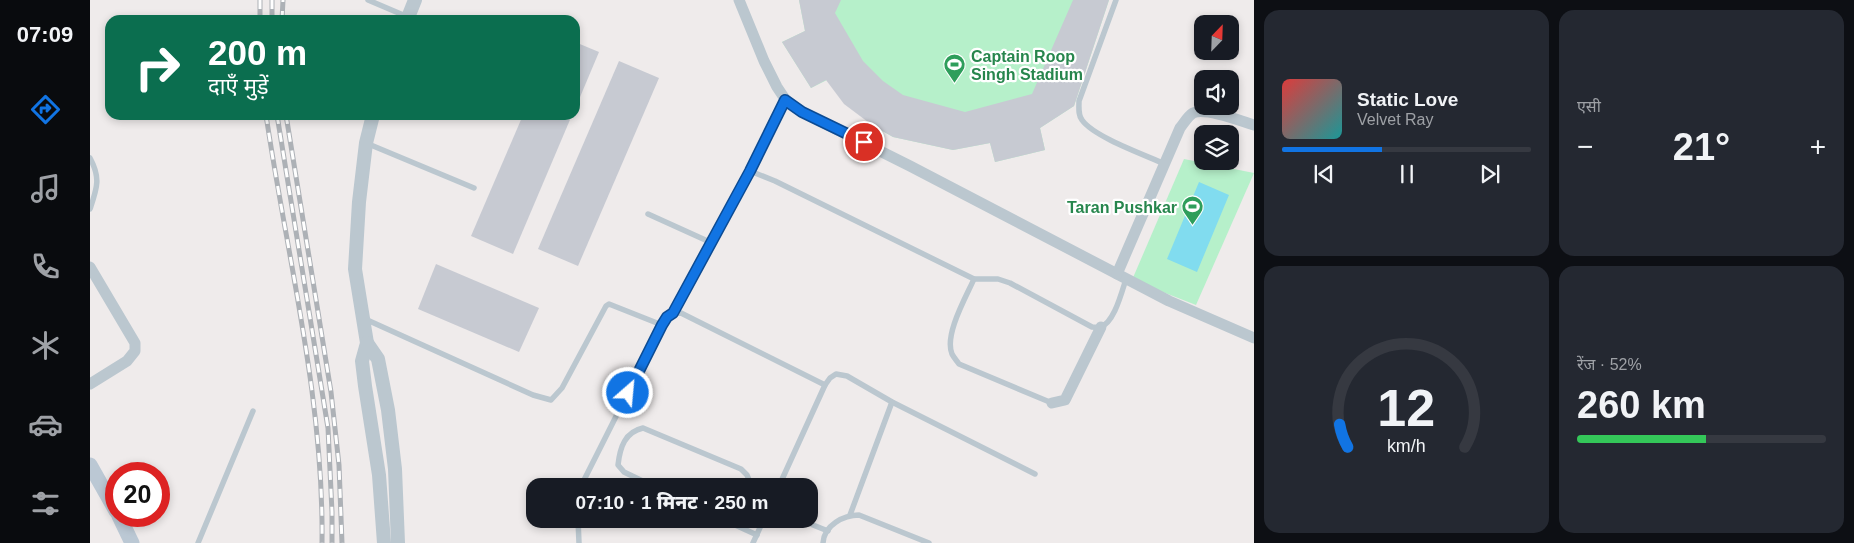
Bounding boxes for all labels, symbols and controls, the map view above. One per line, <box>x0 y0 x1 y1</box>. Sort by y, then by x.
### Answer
north arrow <box>1194 15 1239 60</box>
map controls <box>1194 15 1239 170</box>
text: 07:09 <box>17 22 73 47</box>
text: 200 m <box>208 33 307 72</box>
icon: right <box>125 35 190 100</box>
place label: Captain Roop Singh Stadium <box>971 48 1083 83</box>
sports icon: Captain Roop Singh Stadium <box>943 53 967 84</box>
button: sound <box>1194 70 1239 115</box>
text: दाएँ मुड़ें <box>208 74 269 99</box>
text: Static Love <box>1357 89 1458 110</box>
icon: directions <box>28 92 63 127</box>
text: एसी <box>1577 98 1601 115</box>
text: Velvet Ray <box>1357 111 1433 128</box>
pin <box>843 121 885 163</box>
button: layers <box>1194 125 1239 170</box>
text: 21° <box>1673 126 1730 168</box>
icon: arrive <box>850 128 878 156</box>
text: − <box>1577 131 1593 162</box>
text: + <box>1810 131 1826 162</box>
icon: previous <box>1310 160 1338 188</box>
icon: pause <box>1393 160 1421 188</box>
icon: next <box>1476 160 1504 188</box>
icon: music <box>28 171 63 206</box>
sports icon: Taran Pushkar <box>1181 195 1205 226</box>
place label: Taran Pushkar <box>1067 199 1177 216</box>
icon: phone <box>28 249 63 284</box>
icon: climate <box>28 328 63 363</box>
text: रेंज · 52% <box>1577 356 1642 373</box>
position arrow <box>601 366 653 418</box>
text: 12 <box>1378 379 1435 437</box>
text: 260 km <box>1577 384 1706 426</box>
icon: car <box>28 407 63 442</box>
text: km/h <box>1387 436 1426 456</box>
speed limit sign: 20 <box>105 462 170 527</box>
icon: filters <box>28 486 63 521</box>
text: 07:10 · 1 मिनट · 250 m <box>576 492 769 513</box>

